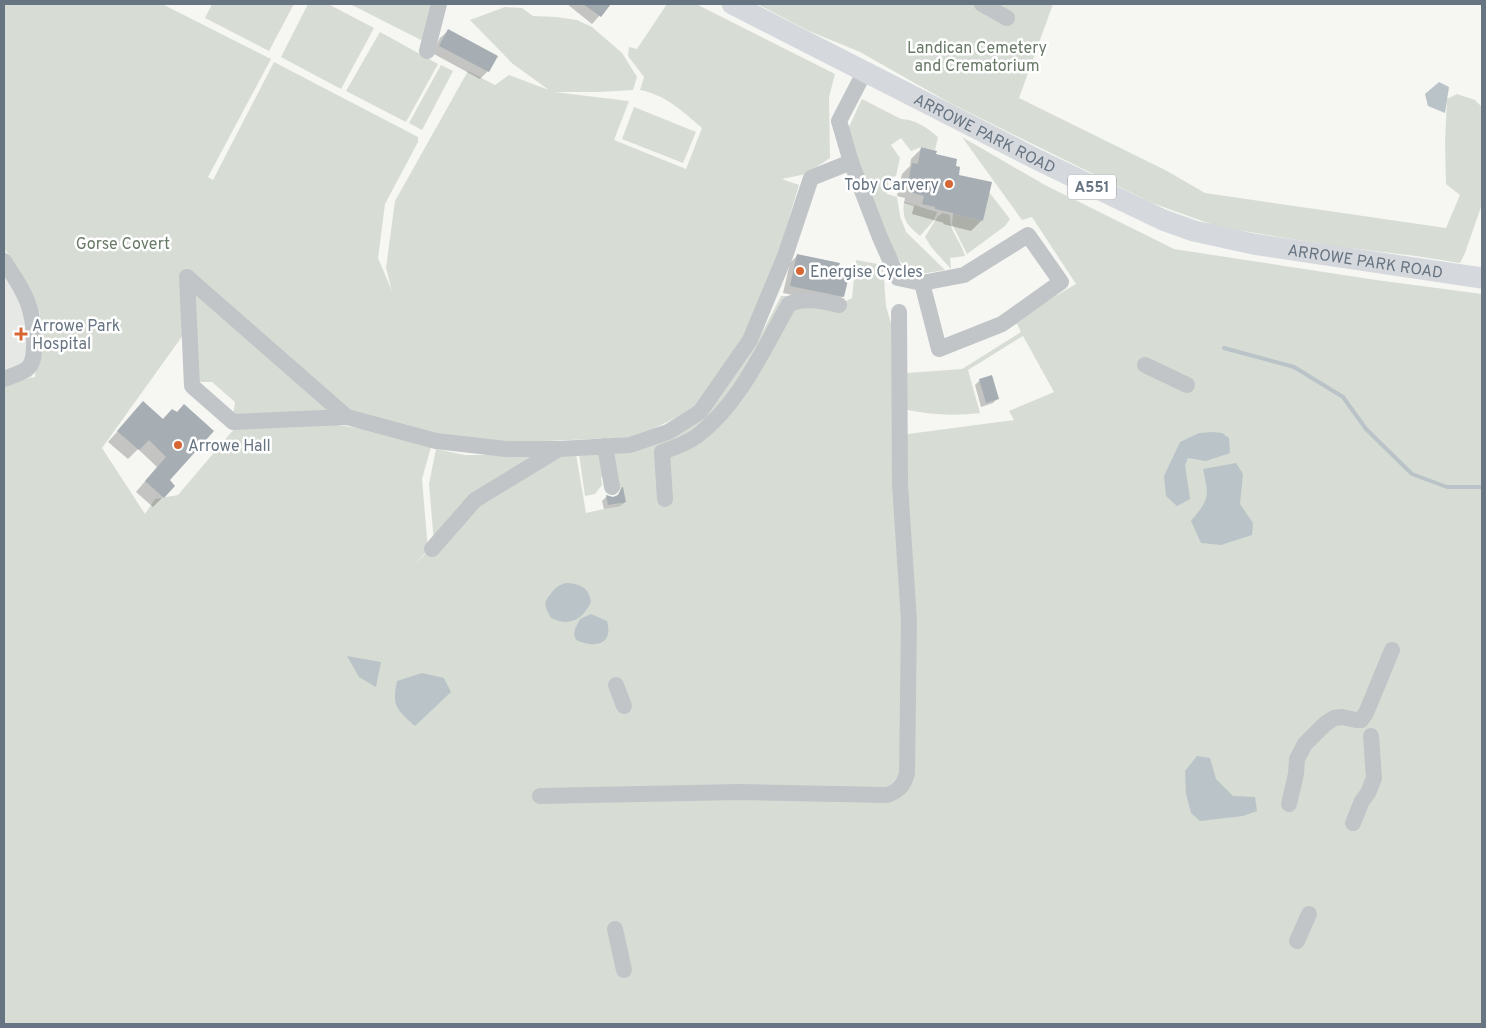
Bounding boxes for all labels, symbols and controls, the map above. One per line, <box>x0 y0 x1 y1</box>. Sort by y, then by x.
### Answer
park label: Landican Cemetery and Crematorium <box>907 39 1047 77</box>
street label: ARROWE PARK ROAD <box>910 90 1058 179</box>
road number: A551 <box>1068 174 1116 200</box>
place label: Toby Carvery <box>844 176 939 196</box>
marker: Toby Carvery <box>943 178 955 190</box>
park label: Gorse Covert <box>76 235 170 255</box>
street label: ARROWE PARK ROAD <box>1286 241 1444 284</box>
place label: Energise Cycles <box>810 263 923 283</box>
marker: Energise Cycles <box>794 265 806 277</box>
place label: Arrowe Park Hospital <box>32 317 120 355</box>
marker: Arrowe Park Hospital <box>14 327 28 341</box>
place label: Arrowe Hall <box>188 437 271 457</box>
marker: Arrowe Hall <box>172 439 184 451</box>

